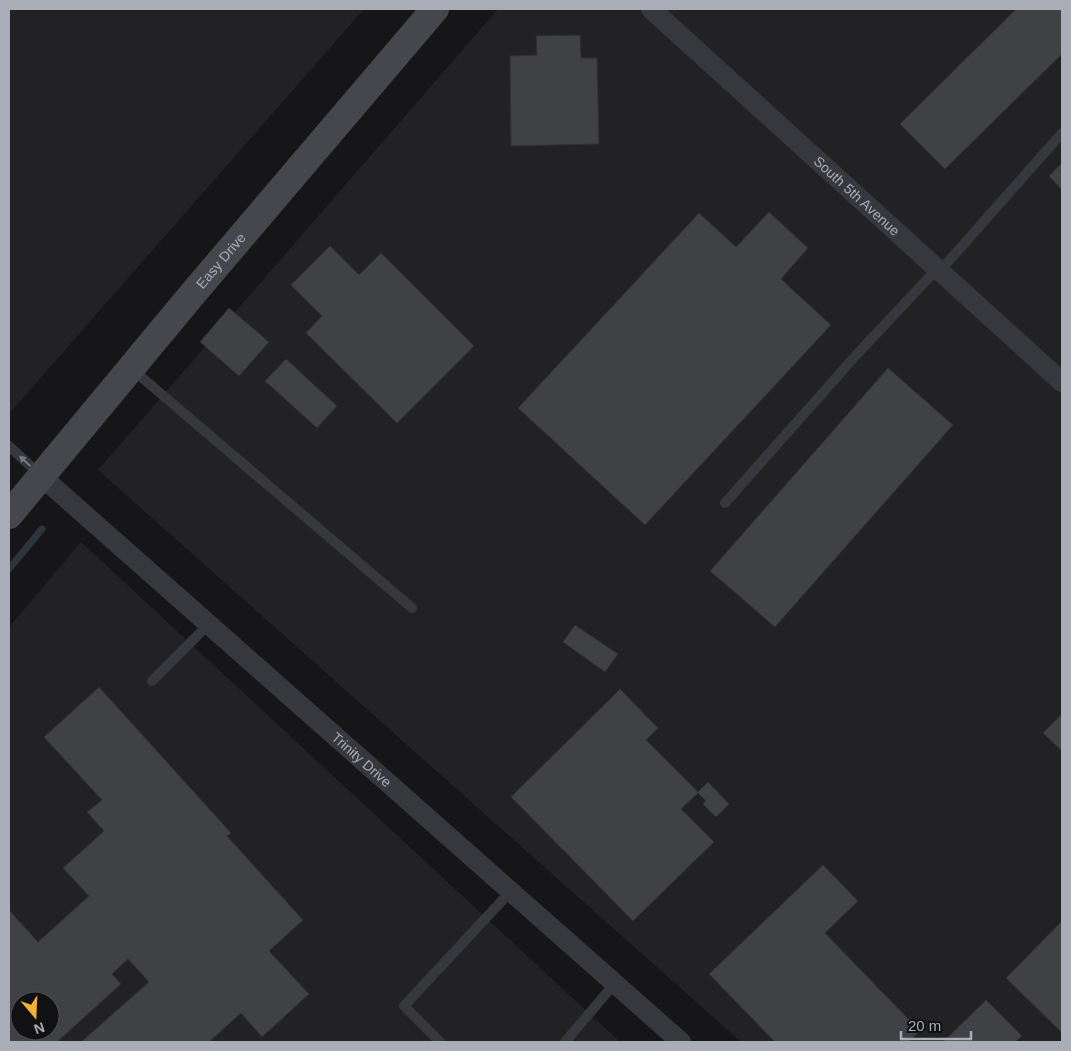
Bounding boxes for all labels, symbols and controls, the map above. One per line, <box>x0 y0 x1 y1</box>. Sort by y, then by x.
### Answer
street label: South 5th Avenue <box>811 153 903 239</box>
street label: Easy Drive <box>193 230 249 292</box>
one-way arrow <box>19 455 31 467</box>
street label: Trinity Drive <box>328 729 395 790</box>
north arrow <box>10 991 60 1041</box>
scale bar <box>901 1008 971 1040</box>
text: 20 m <box>908 1017 941 1034</box>
text: N <box>32 1019 47 1038</box>

